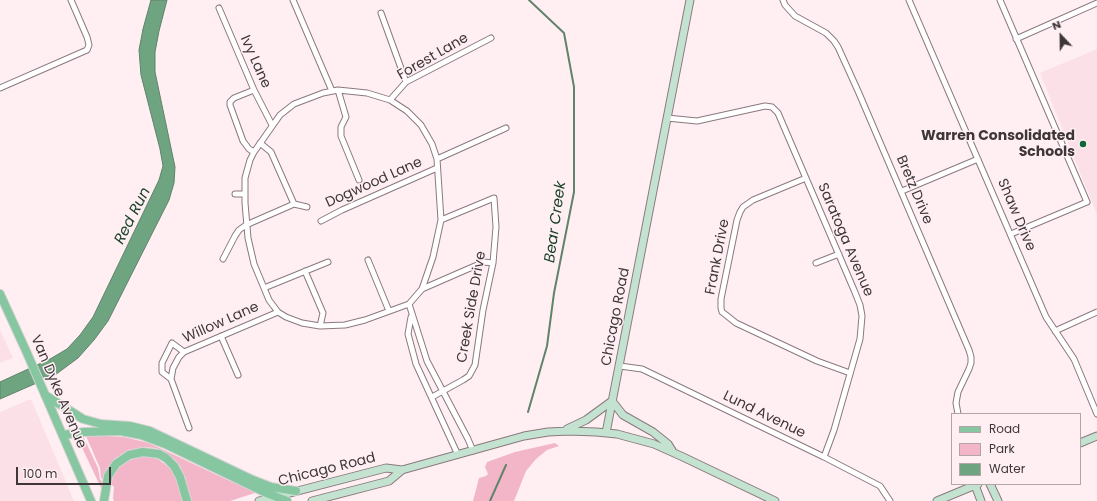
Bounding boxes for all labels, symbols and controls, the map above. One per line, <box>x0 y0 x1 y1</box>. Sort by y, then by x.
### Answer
north arrow <box>1041 16 1081 56</box>
text: N <box>1050 16 1063 34</box>
street label: Forest Lane <box>395 30 471 84</box>
street label: Ivy Lane <box>236 33 274 91</box>
place label: Warren Consolidated Schools <box>921 128 1075 160</box>
marker: Warren Consolidated Schools <box>1078 139 1088 149</box>
street label: Bretz Drive <box>892 153 936 227</box>
street label: Dogwood Lane <box>323 154 425 212</box>
street label: Shaw Drive <box>993 176 1039 254</box>
water label: Bear Creek <box>541 180 571 264</box>
street label: Saratoga Avenue <box>813 181 877 299</box>
water label: Red Run <box>111 185 155 247</box>
street label: Frank Drive <box>702 218 734 296</box>
street label: Creek Side Drive <box>454 250 490 364</box>
street label: Chicago Road <box>598 266 634 368</box>
street label: Willow Lane <box>180 299 262 347</box>
street label: Van Dyke Avenue <box>27 333 89 451</box>
street label: Lund Avenue <box>720 388 808 442</box>
legend <box>951 413 1081 485</box>
text: Road <box>989 420 1020 437</box>
text: Park <box>989 440 1015 457</box>
street label: Chicago Road <box>277 450 377 490</box>
scale bar <box>18 459 113 485</box>
text: Water <box>989 460 1025 477</box>
text: 100 m <box>23 465 57 482</box>

